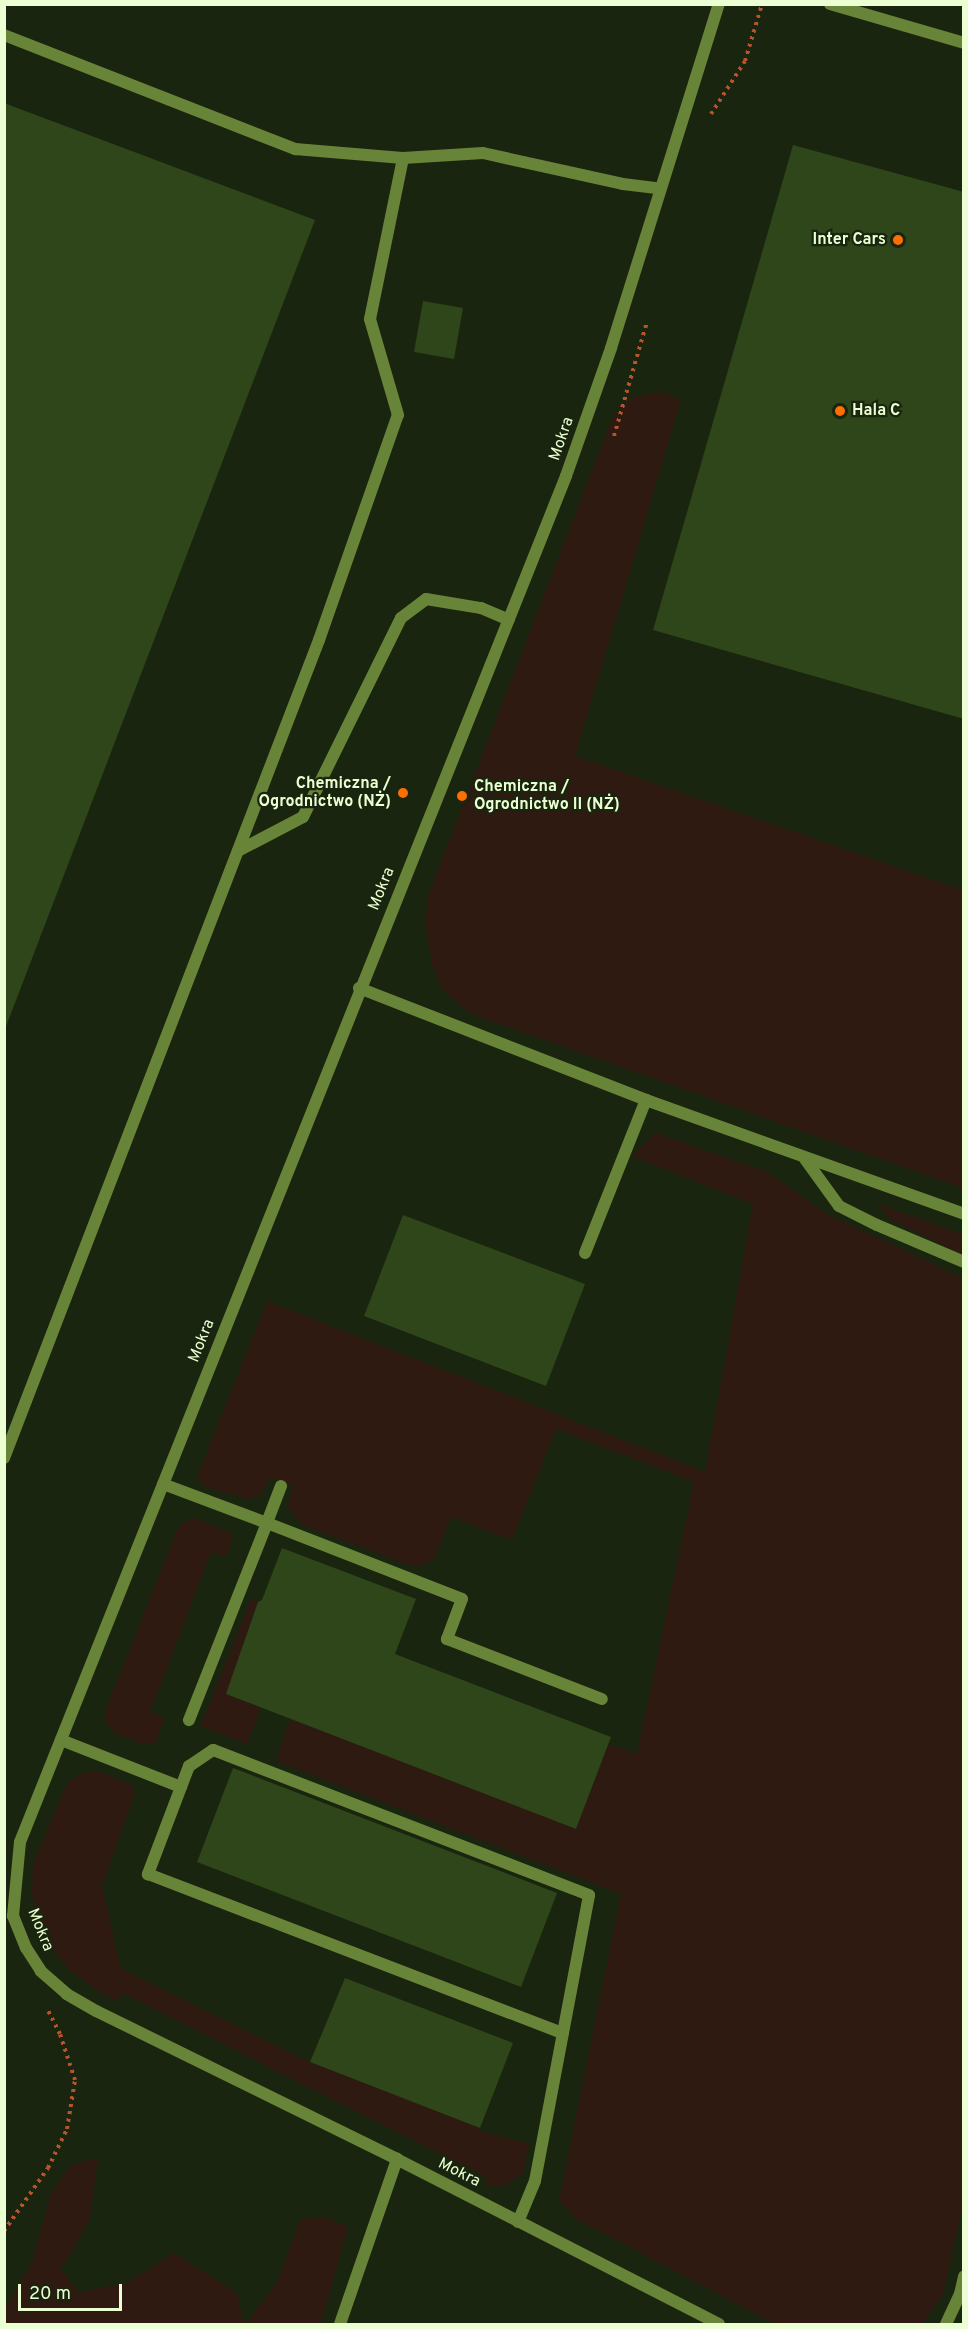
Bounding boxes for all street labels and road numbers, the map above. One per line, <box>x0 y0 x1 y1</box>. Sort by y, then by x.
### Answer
street label: Mokra <box>546 415 578 463</box>
street label: Mokra <box>365 865 399 913</box>
street label: Mokra <box>185 1317 219 1365</box>
street label: Mokra <box>23 1906 57 1954</box>
street label: Mokra <box>435 2154 483 2192</box>

